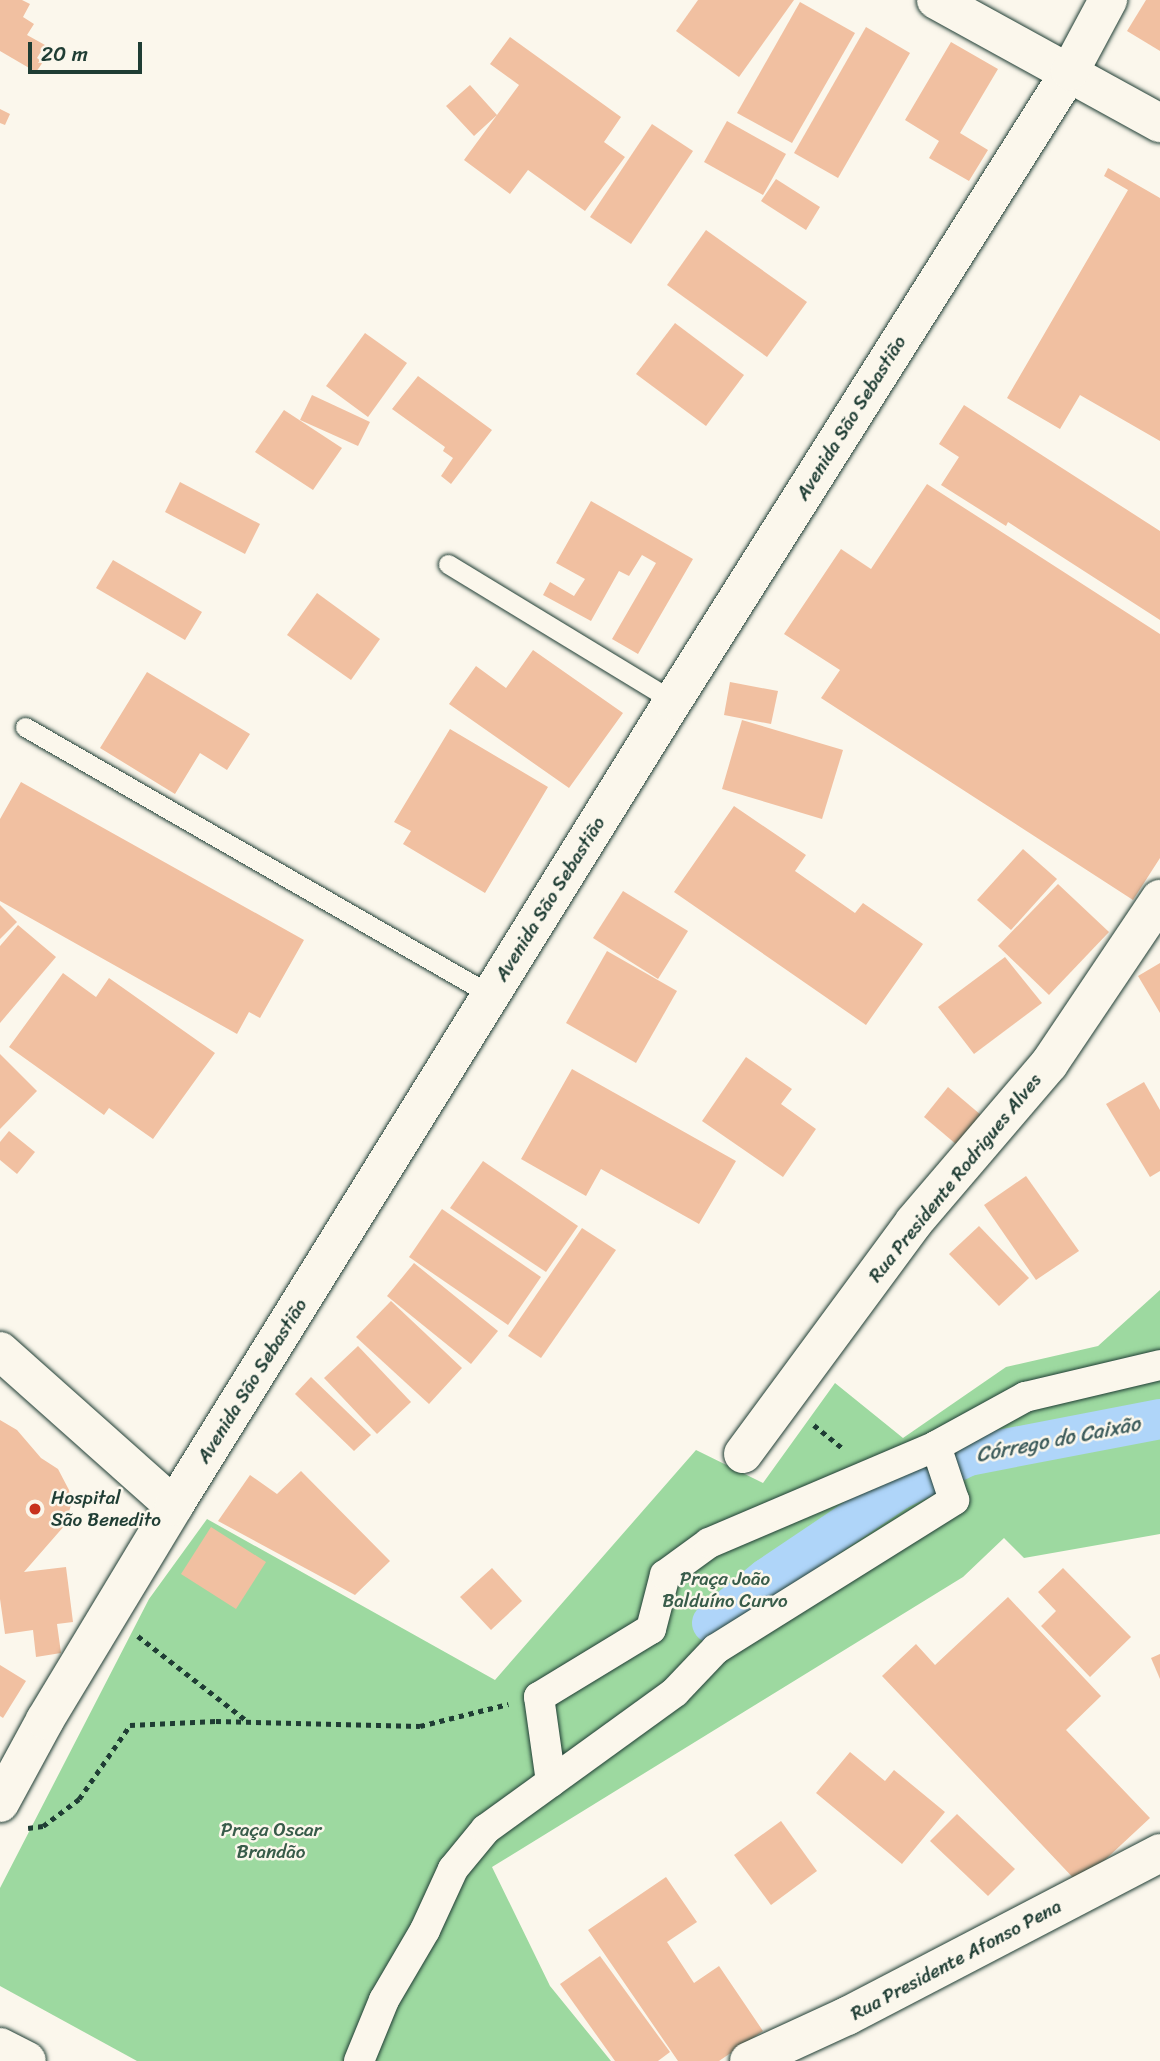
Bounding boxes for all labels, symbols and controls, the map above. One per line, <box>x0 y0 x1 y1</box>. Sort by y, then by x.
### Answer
scale bar <box>32 28 145 72</box>
text: 20 m <box>41 35 88 73</box>
street label: Avenida São Sebastião <box>791 332 911 504</box>
street label: Avenida São Sebastião <box>490 813 610 985</box>
street label: Rua Presidente Rodrigues Alves <box>863 1068 1047 1288</box>
street label: Avenida São Sebastião <box>192 1295 312 1467</box>
water label: Córrego do Caixão <box>974 1411 1142 1467</box>
place label: Hospital São Benedito <box>51 1487 161 1531</box>
marker: Hospital São Benedito <box>25 1499 45 1519</box>
park label: Praça João Balduíno Curvo <box>662 1568 788 1612</box>
park label: Praça Oscar Brandão <box>221 1819 321 1863</box>
street label: Rua Presidente Afonso Pena <box>846 1895 1066 2025</box>

